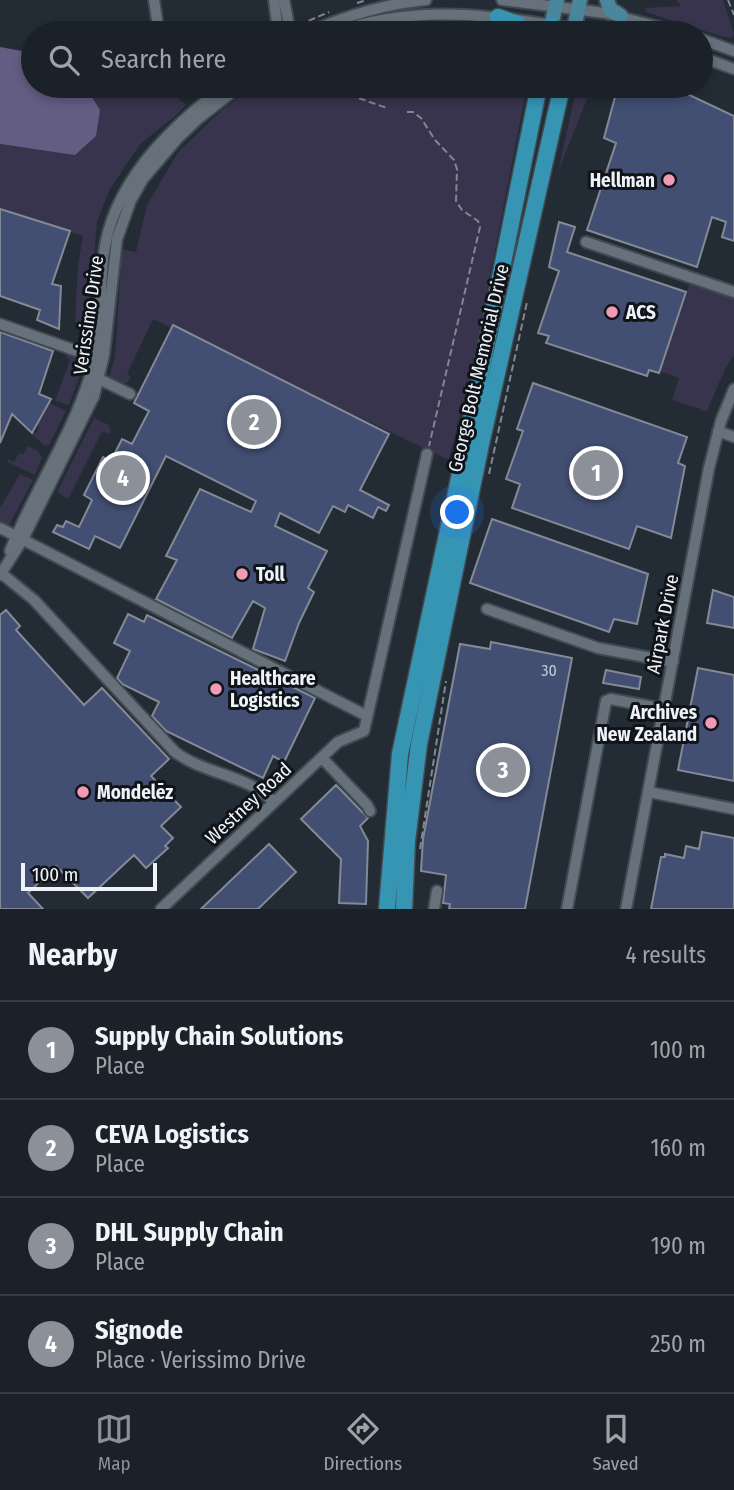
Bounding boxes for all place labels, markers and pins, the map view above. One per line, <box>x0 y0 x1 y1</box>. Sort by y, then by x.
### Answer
place label: Hellman <box>590 169 655 192</box>
marker: Hellman <box>661 172 677 188</box>
place label: ACS <box>625 301 656 324</box>
marker: ACS <box>604 304 620 320</box>
pin: 2 <box>231 396 277 448</box>
pin: 1 <box>573 447 619 499</box>
pin: 4 <box>100 452 146 504</box>
place label: Toll <box>256 563 286 586</box>
marker: Toll <box>234 566 250 582</box>
place label: Healthcare Logistics <box>230 667 316 712</box>
marker: Healthcare Logistics <box>208 681 224 697</box>
place label: Archives New Zealand <box>596 701 698 746</box>
marker: Archives New Zealand <box>703 715 719 731</box>
pin: 3 <box>480 744 526 796</box>
place label: Mondelēz <box>97 781 173 804</box>
marker: Mondelēz <box>75 784 91 800</box>

